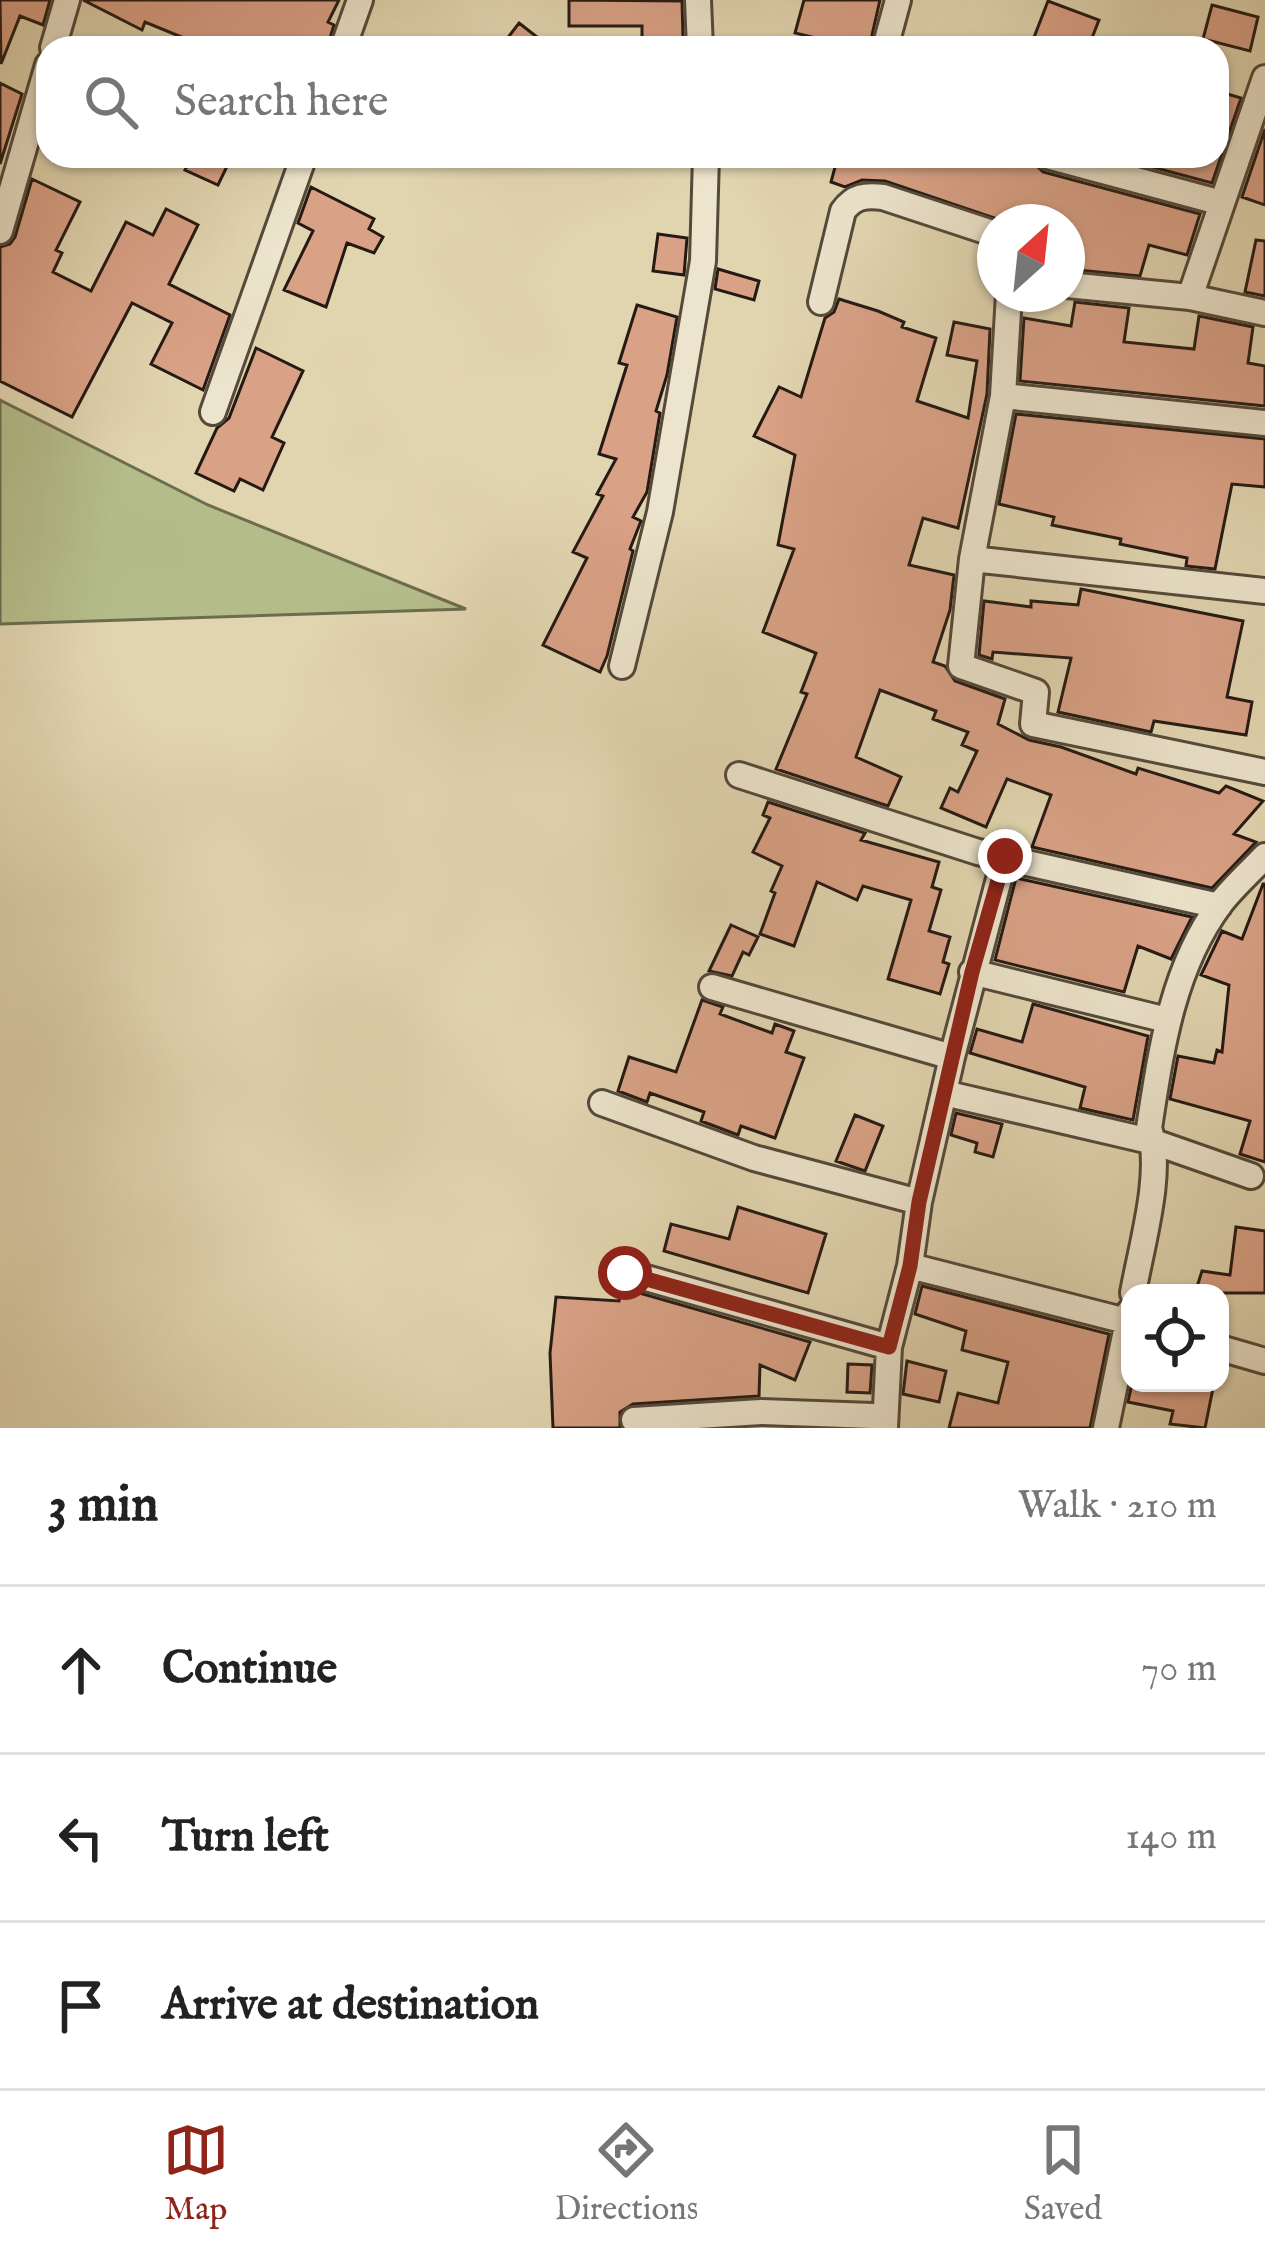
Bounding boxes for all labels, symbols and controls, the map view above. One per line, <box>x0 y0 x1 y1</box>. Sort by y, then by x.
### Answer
search box <box>36 36 1229 168</box>
icon: search <box>78 69 144 135</box>
text: Search here <box>174 74 388 131</box>
north arrow <box>977 204 1085 312</box>
route end <box>978 829 1032 883</box>
route start <box>598 1246 652 1300</box>
map controls <box>1121 1284 1229 1392</box>
button: locate <box>1121 1284 1229 1392</box>
text: 3 min <box>48 1474 158 1539</box>
text: Walk · 210 m <box>1018 1482 1217 1531</box>
icon: ahead <box>48 1637 114 1703</box>
text: Continue <box>162 1641 337 1698</box>
text: 70 m <box>1141 1645 1217 1694</box>
icon: left <box>48 1805 114 1871</box>
text: Turn left <box>162 1809 329 1866</box>
text: 140 m <box>1126 1813 1217 1862</box>
icon: arrive <box>48 1973 114 2039</box>
text: Arrive at destination <box>162 1977 539 2034</box>
tab: Map <box>163 2117 229 2231</box>
tab: Directions <box>555 2117 698 2231</box>
tab: Saved <box>1024 2117 1102 2231</box>

